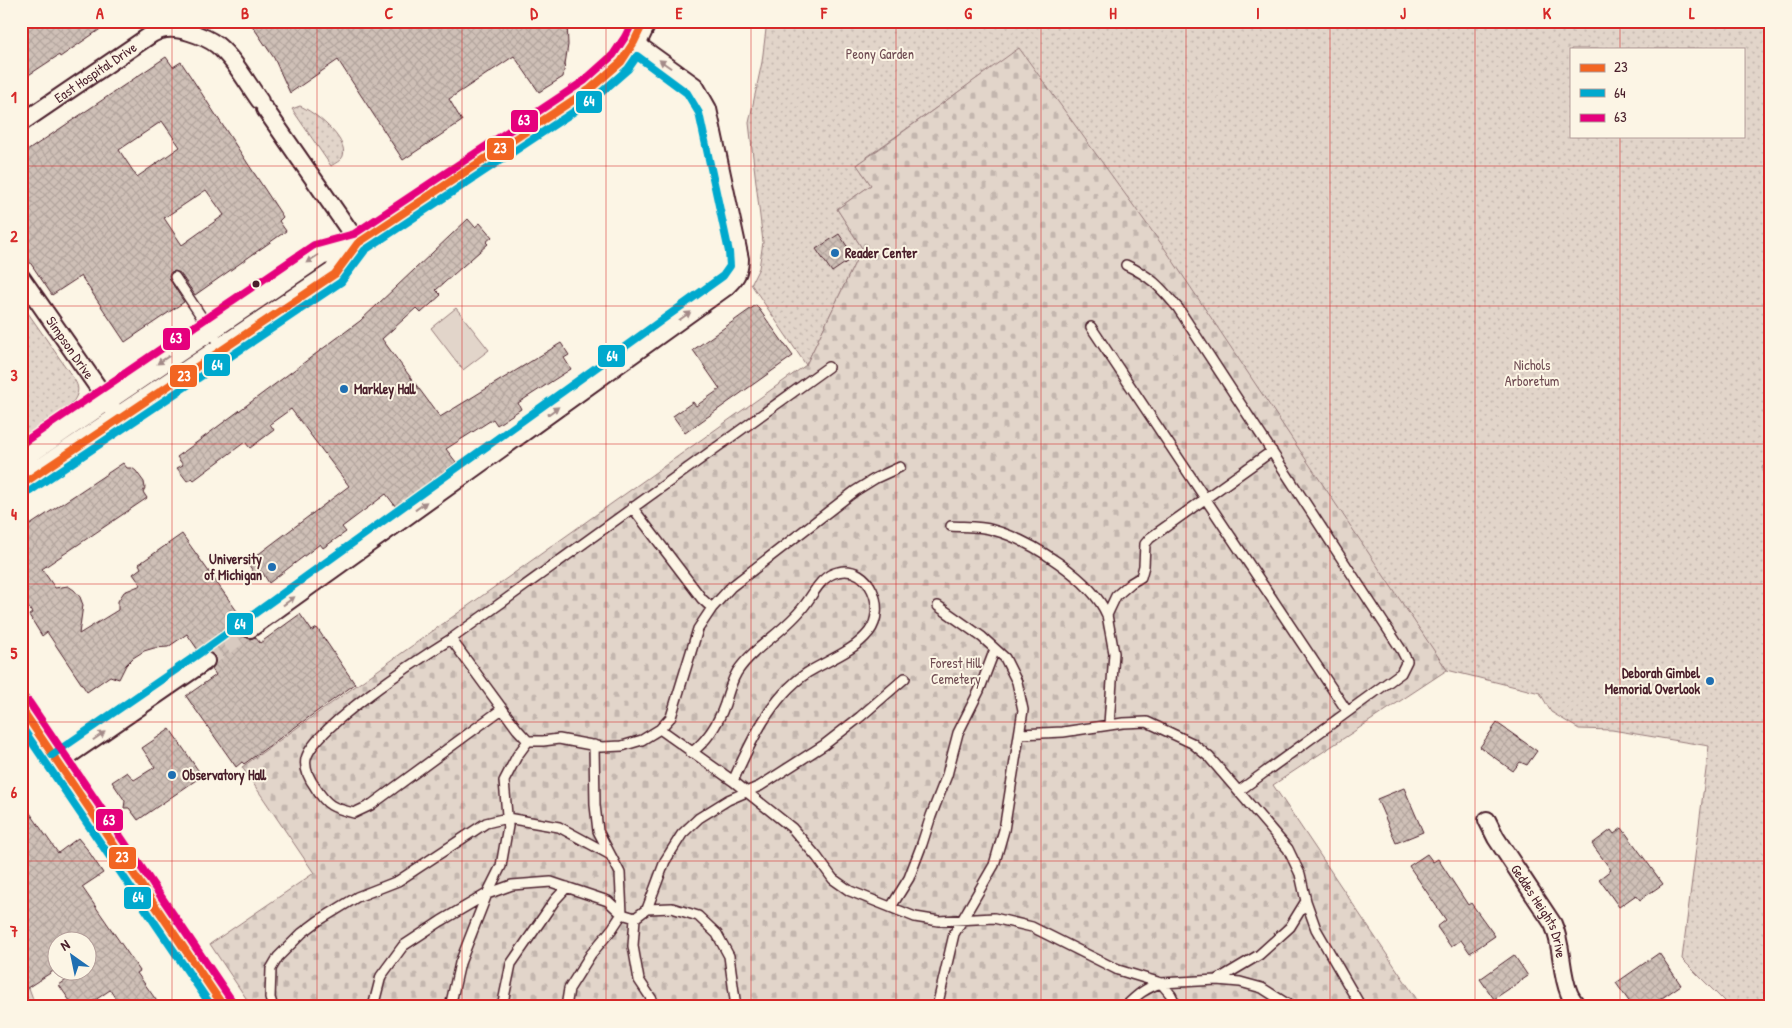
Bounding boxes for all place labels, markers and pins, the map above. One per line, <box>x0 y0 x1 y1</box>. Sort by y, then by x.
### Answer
place label: Reader Center <box>845 243 918 262</box>
marker: Reader Center <box>829 247 841 259</box>
unlabelled marker <box>251 279 261 289</box>
place label: Markley Hall <box>354 379 416 400</box>
marker: Markley Hall <box>338 383 350 395</box>
place label: University of Michigan <box>204 549 262 586</box>
marker: University of Michigan <box>266 561 278 573</box>
place label: Deborah Gimbel Memorial Overlook <box>1605 663 1700 698</box>
marker: Deborah Gimbel Memorial Overlook <box>1704 675 1716 687</box>
place label: Observatory Hall <box>182 765 267 786</box>
marker: Observatory Hall <box>166 769 178 781</box>

